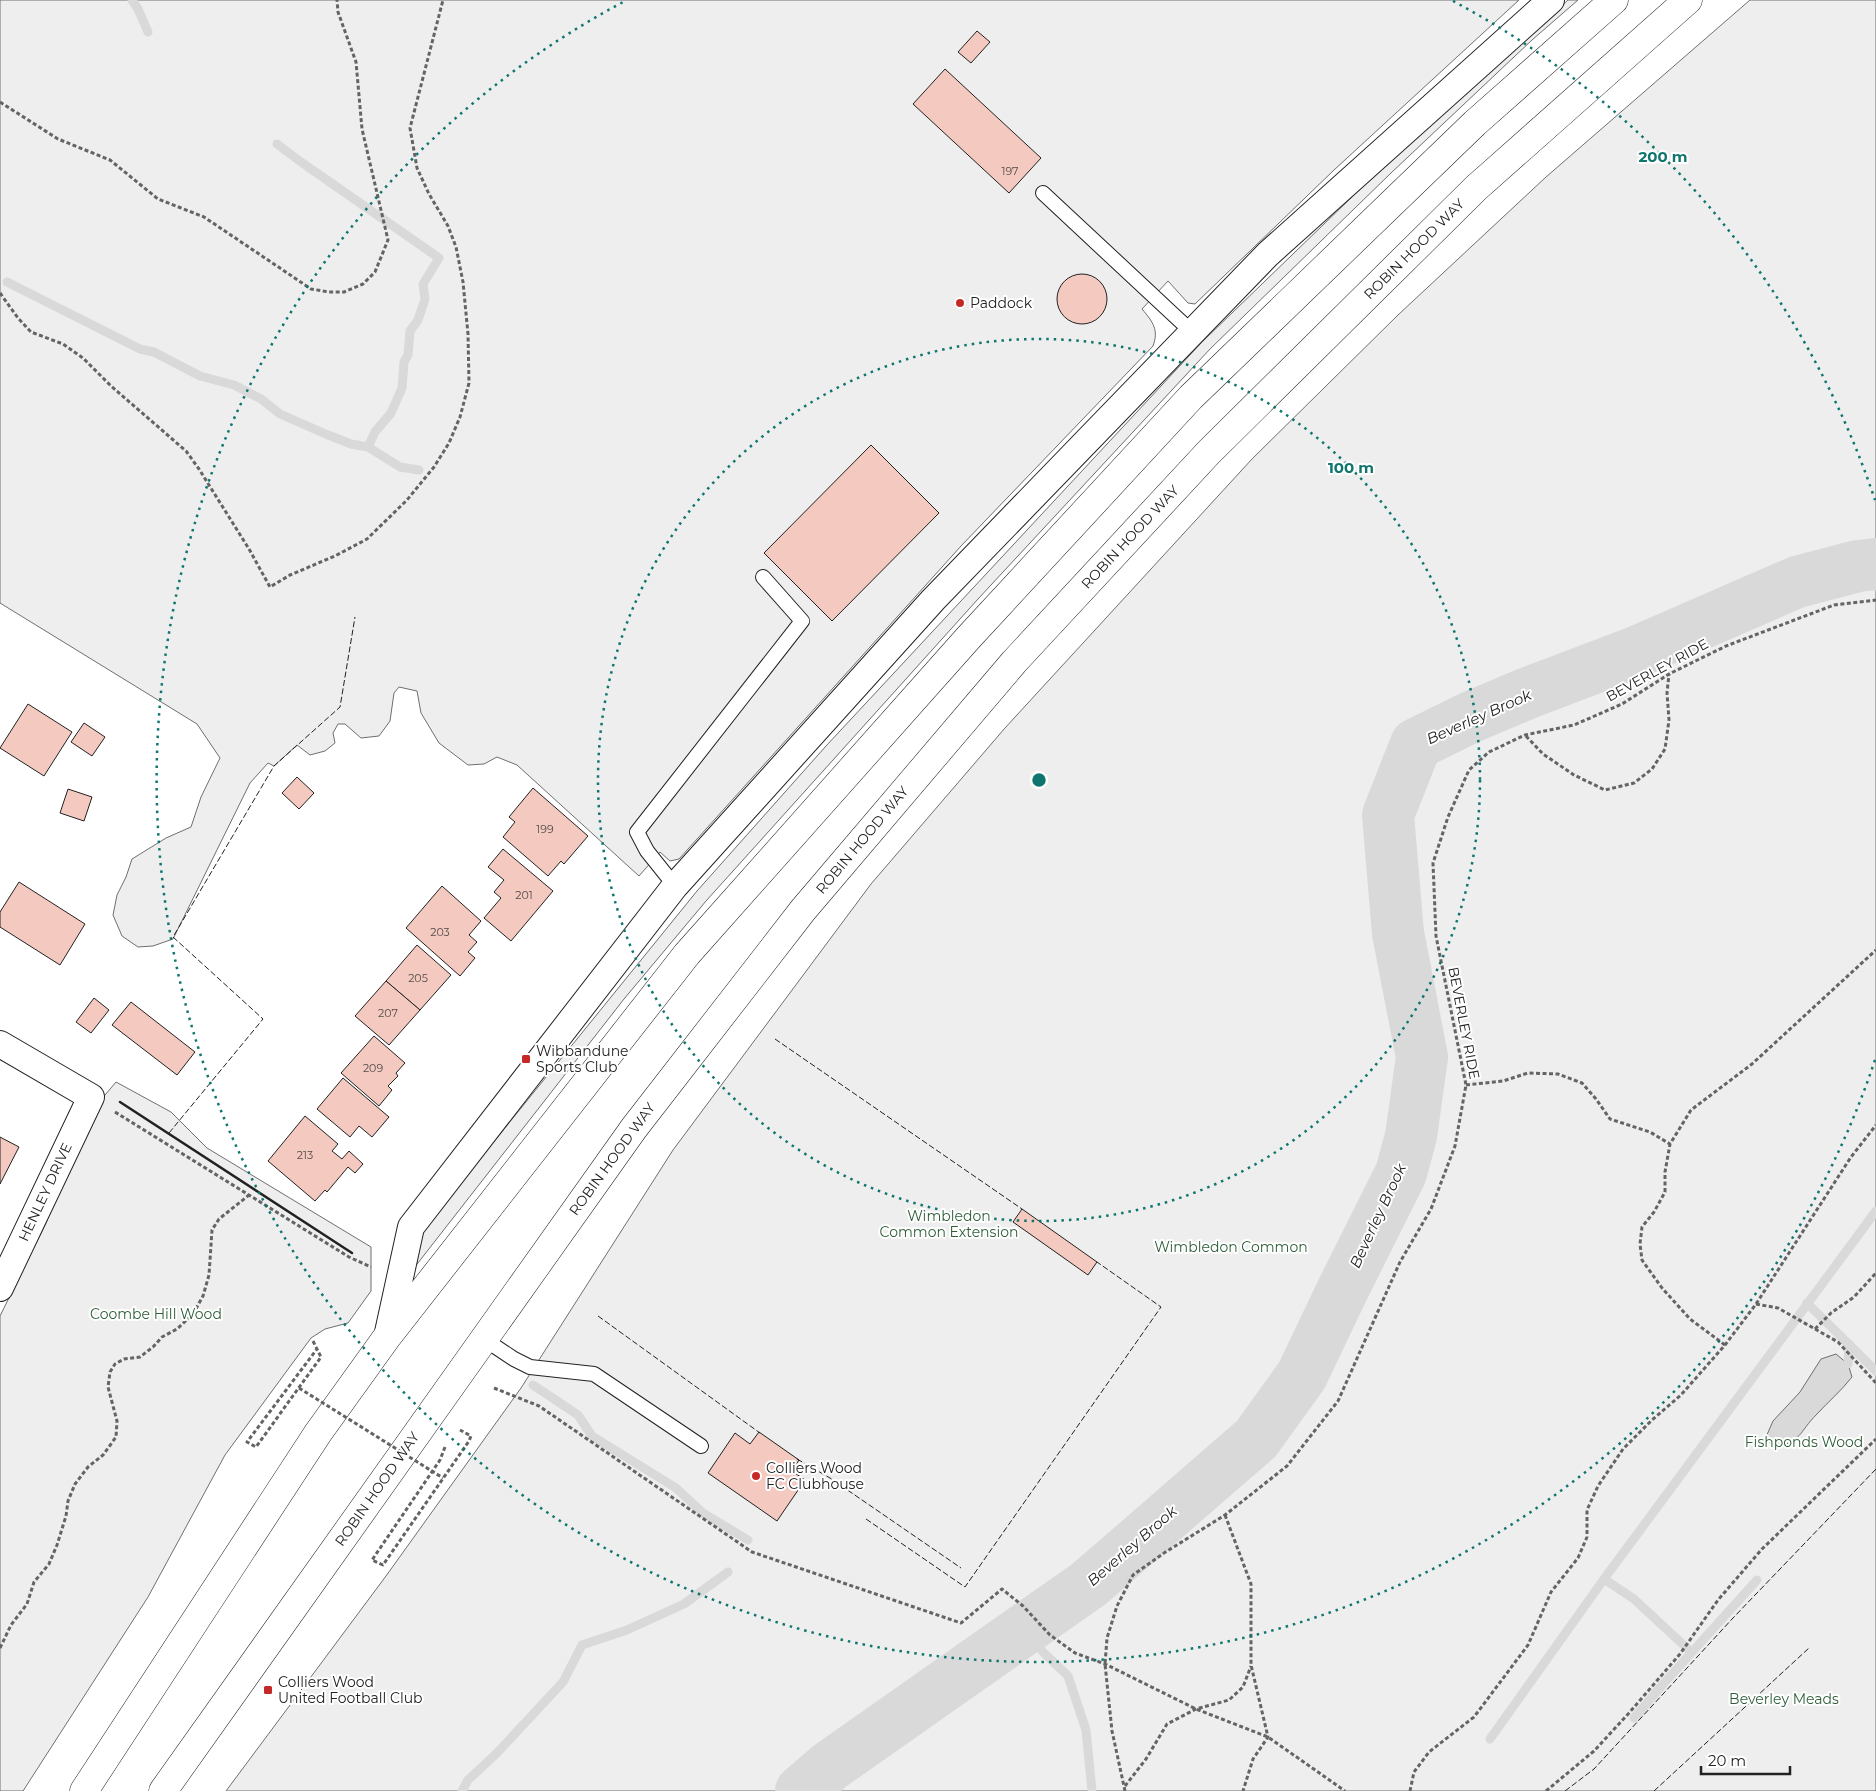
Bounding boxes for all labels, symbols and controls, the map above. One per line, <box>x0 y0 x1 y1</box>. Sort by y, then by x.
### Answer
text: 200 m <box>1638 147 1688 166</box>
house number: 197 <box>1001 164 1019 178</box>
street label: ROBIN HOOD WAY <box>1360 195 1468 303</box>
place label: Paddock <box>970 294 1033 312</box>
marker: Paddock <box>954 297 966 309</box>
text: 100 m <box>1328 458 1374 477</box>
street label: ROBIN HOOD WAY <box>1077 481 1183 593</box>
street label: BEVERLEY RIDE <box>1603 634 1711 706</box>
water label: Beverley Brook <box>1423 684 1535 748</box>
centre of rings <box>1030 771 1048 789</box>
street label: ROBIN HOOD WAY <box>812 782 912 898</box>
house number: 199 <box>536 822 554 836</box>
house number: 201 <box>515 888 533 902</box>
house number: 203 <box>430 925 450 939</box>
street label: BEVERLEY RIDE <box>1444 965 1484 1081</box>
house number: 205 <box>408 971 428 985</box>
house number: 207 <box>378 1006 398 1020</box>
place label: Wibbandune Sports Club <box>536 1042 629 1076</box>
marker: Wibbandune Sports Club <box>520 1053 532 1065</box>
house number: 209 <box>363 1061 383 1075</box>
street label: ROBIN HOOD WAY <box>565 1099 659 1219</box>
street label: HENLEY DRIVE <box>14 1140 76 1244</box>
house number: 213 <box>297 1148 313 1162</box>
water label: Beverley Brook <box>1345 1160 1410 1271</box>
park label: Wimbledon Common Extension <box>880 1207 1018 1241</box>
park label: Wimbledon Common <box>1154 1238 1308 1256</box>
park label: Coombe Hill Wood <box>90 1305 222 1323</box>
street label: ROBIN HOOD WAY <box>331 1428 423 1550</box>
park label: Fishponds Wood <box>1745 1433 1863 1451</box>
place label: Colliers Wood FC Clubhouse <box>766 1459 864 1493</box>
marker: Colliers Wood FC Clubhouse <box>750 1470 762 1482</box>
water label: Beverley Brook <box>1083 1501 1181 1590</box>
place label: Colliers Wood United Football Club <box>278 1673 423 1707</box>
marker: Colliers Wood United Football Club <box>262 1684 274 1696</box>
park label: Beverley Meads <box>1729 1690 1839 1708</box>
scale bar <box>1701 1744 1790 1776</box>
text: 20 m <box>1708 1751 1746 1770</box>

